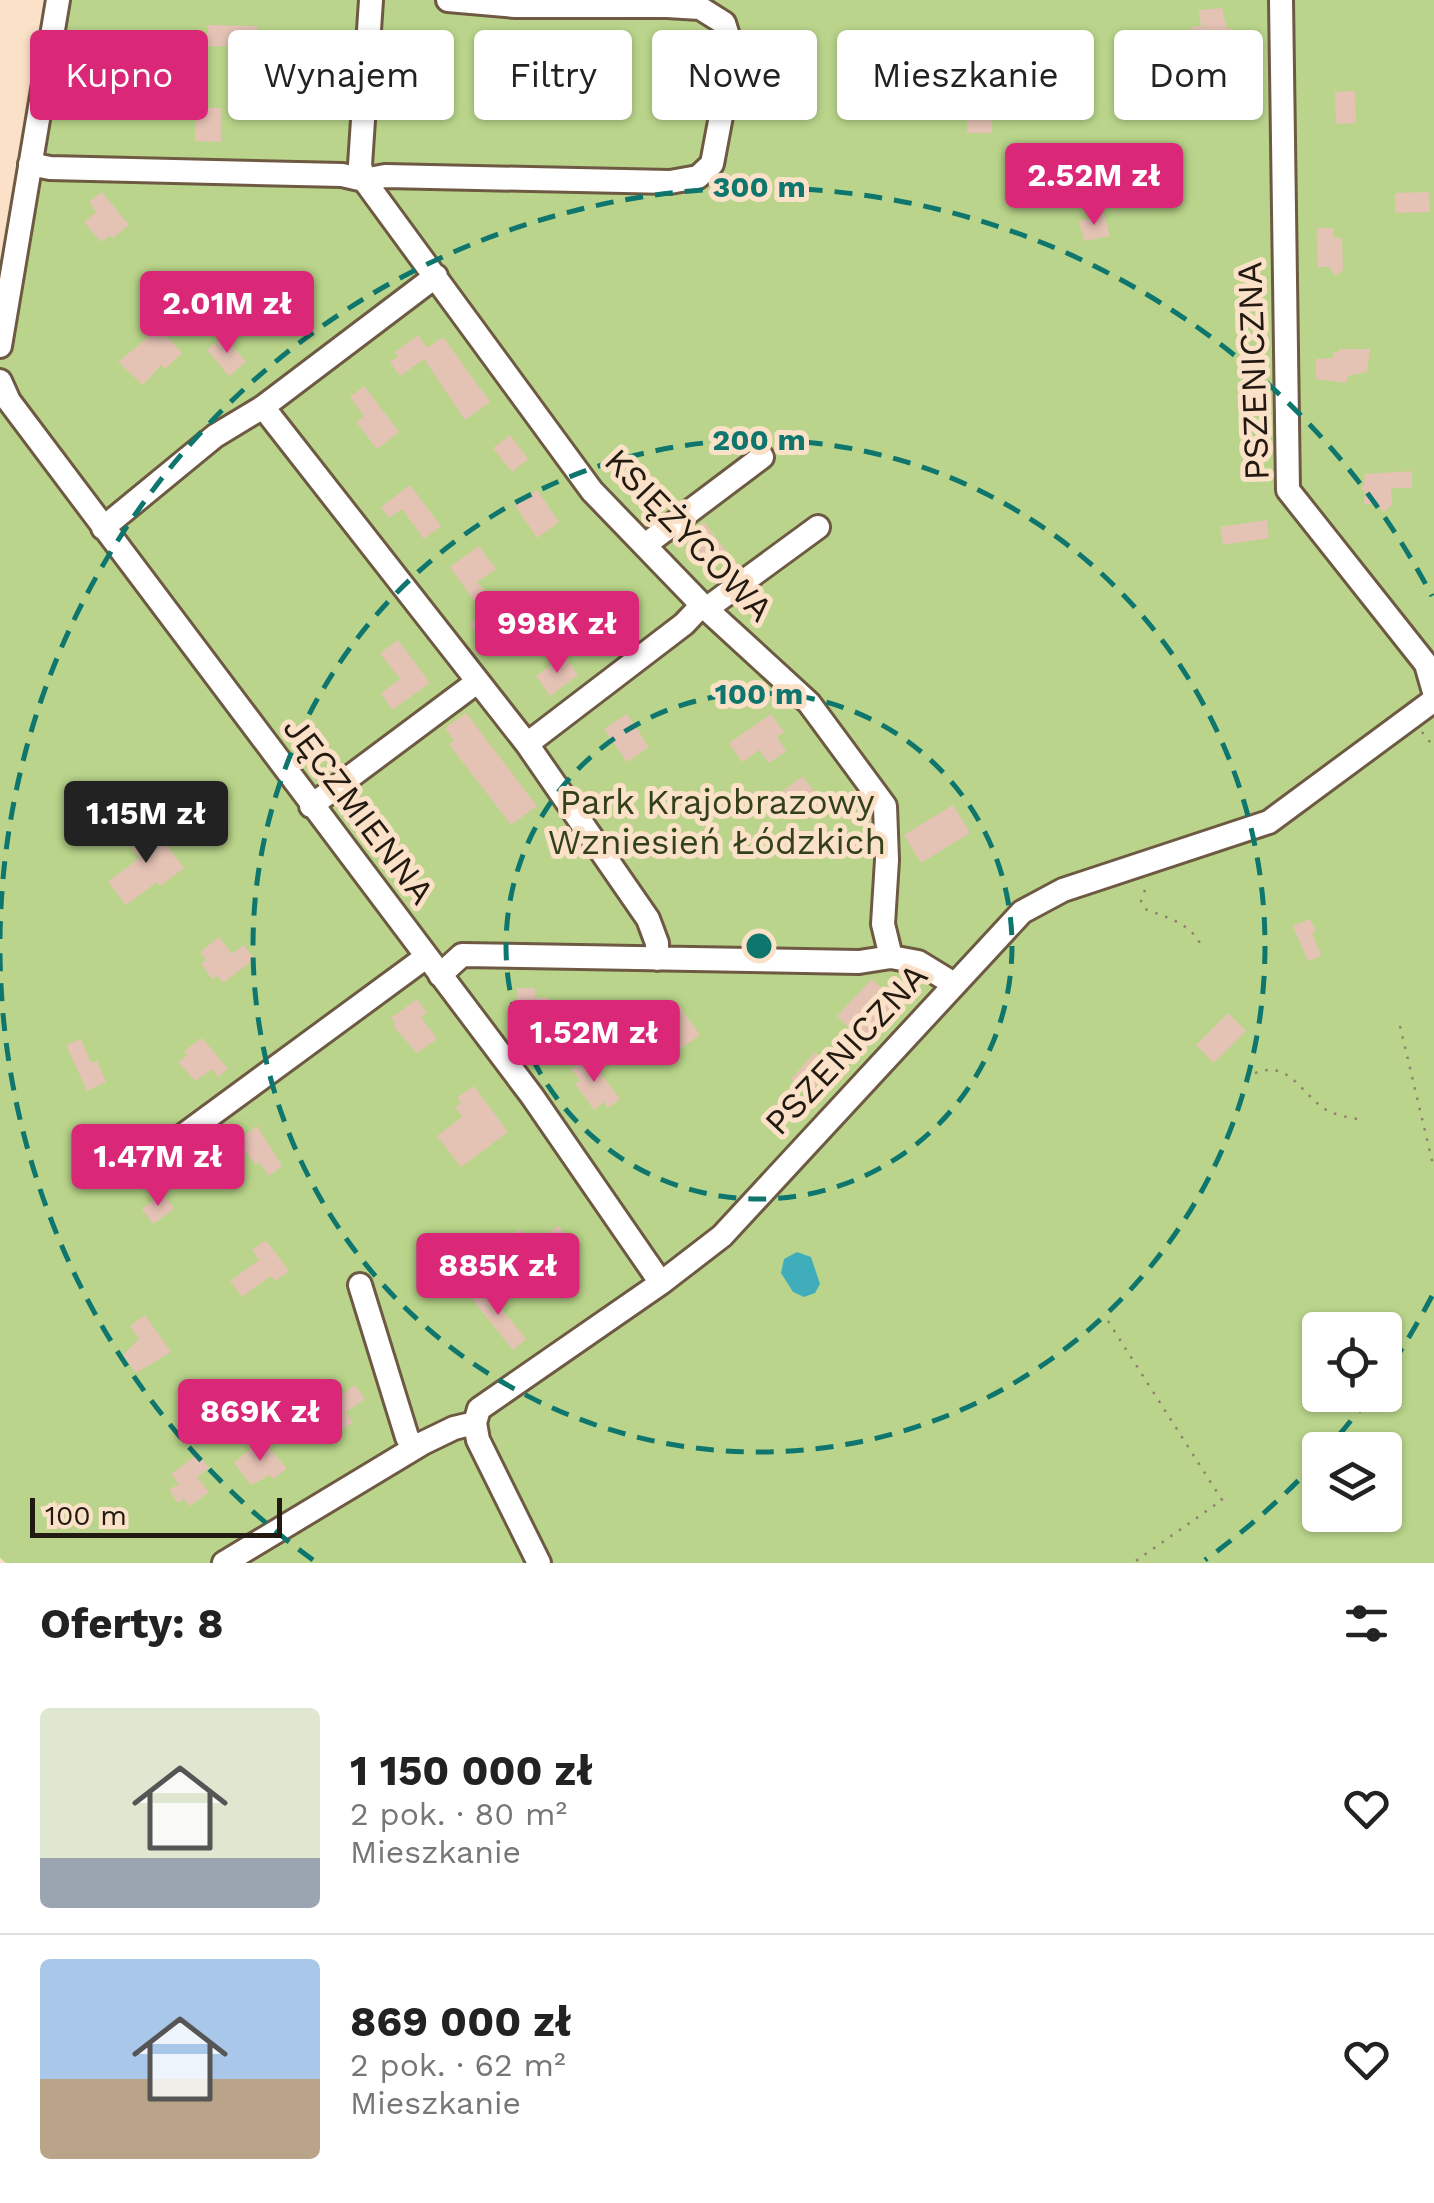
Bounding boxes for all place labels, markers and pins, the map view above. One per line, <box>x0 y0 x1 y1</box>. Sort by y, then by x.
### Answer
pin: 2.52M zł <box>991 143 1197 228</box>
pin: 2.01M zł <box>124 271 330 356</box>
pin: 998K zł <box>465 591 649 676</box>
pin: 1.15M zł <box>43 781 249 866</box>
centre of rings <box>741 928 777 964</box>
pin: 1.52M zł <box>491 1000 697 1085</box>
pin: 1.47M zł <box>55 1124 261 1209</box>
pin: 885K zł <box>406 1233 590 1318</box>
pin: 869K zł <box>168 1379 352 1464</box>

